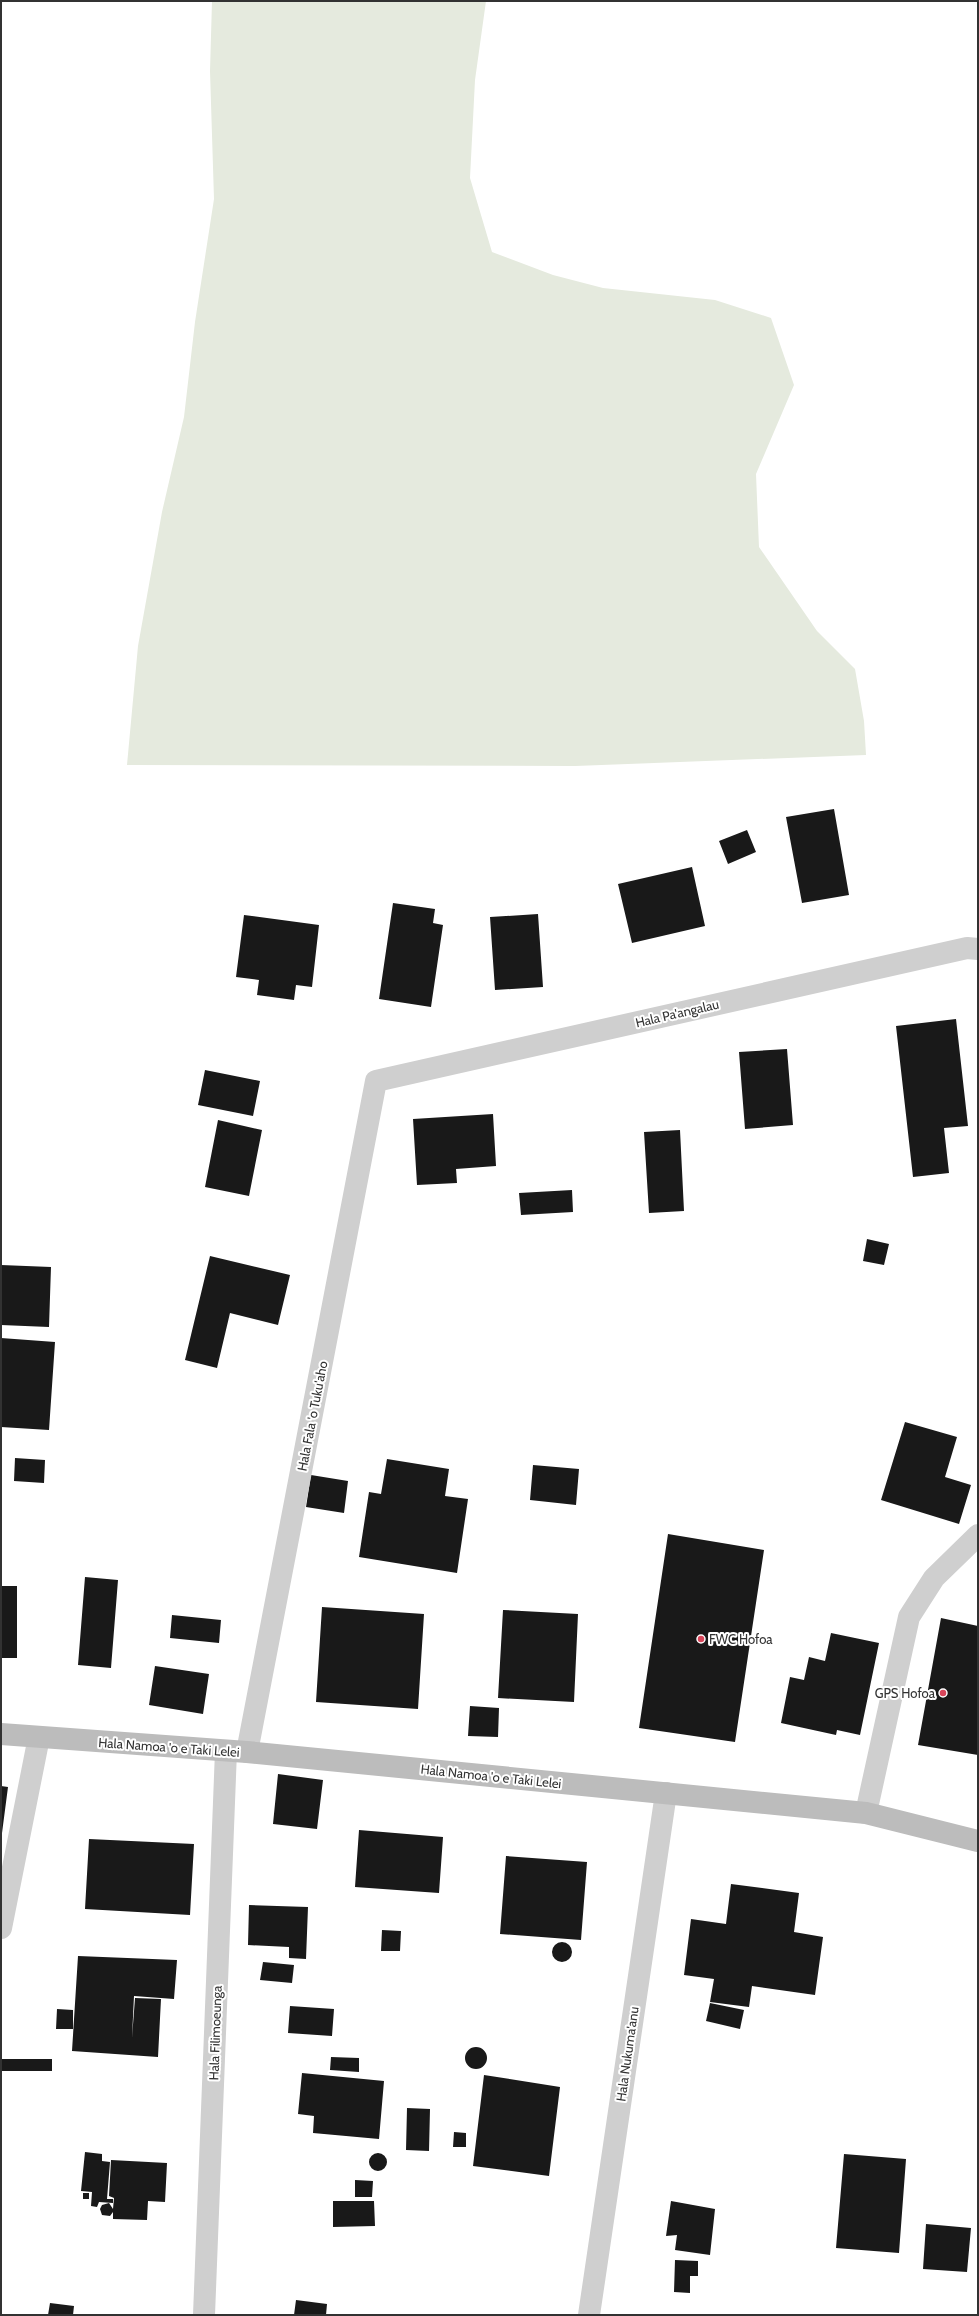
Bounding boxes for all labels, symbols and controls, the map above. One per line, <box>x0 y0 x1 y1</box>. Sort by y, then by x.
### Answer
street label: Hala Pa'angalau <box>634 996 720 1030</box>
street label: Hala Fala 'o Tuku'aho <box>293 1360 331 1472</box>
place label: FWC Hofoa <box>709 1631 773 1647</box>
marker: FWC Hofoa <box>696 1634 706 1644</box>
place label: GPS Hofoa <box>875 1685 936 1701</box>
marker: GPS Hofoa <box>938 1688 948 1698</box>
street label: Hala Namoa 'o e Taki Lelei <box>98 1734 240 1760</box>
street label: Hala Namoa 'o e Taki Lelei <box>420 1761 562 1791</box>
street label: Hala Filimoeunga <box>205 1985 225 2081</box>
street label: Hala Nukuma'anu <box>612 2005 642 2103</box>

